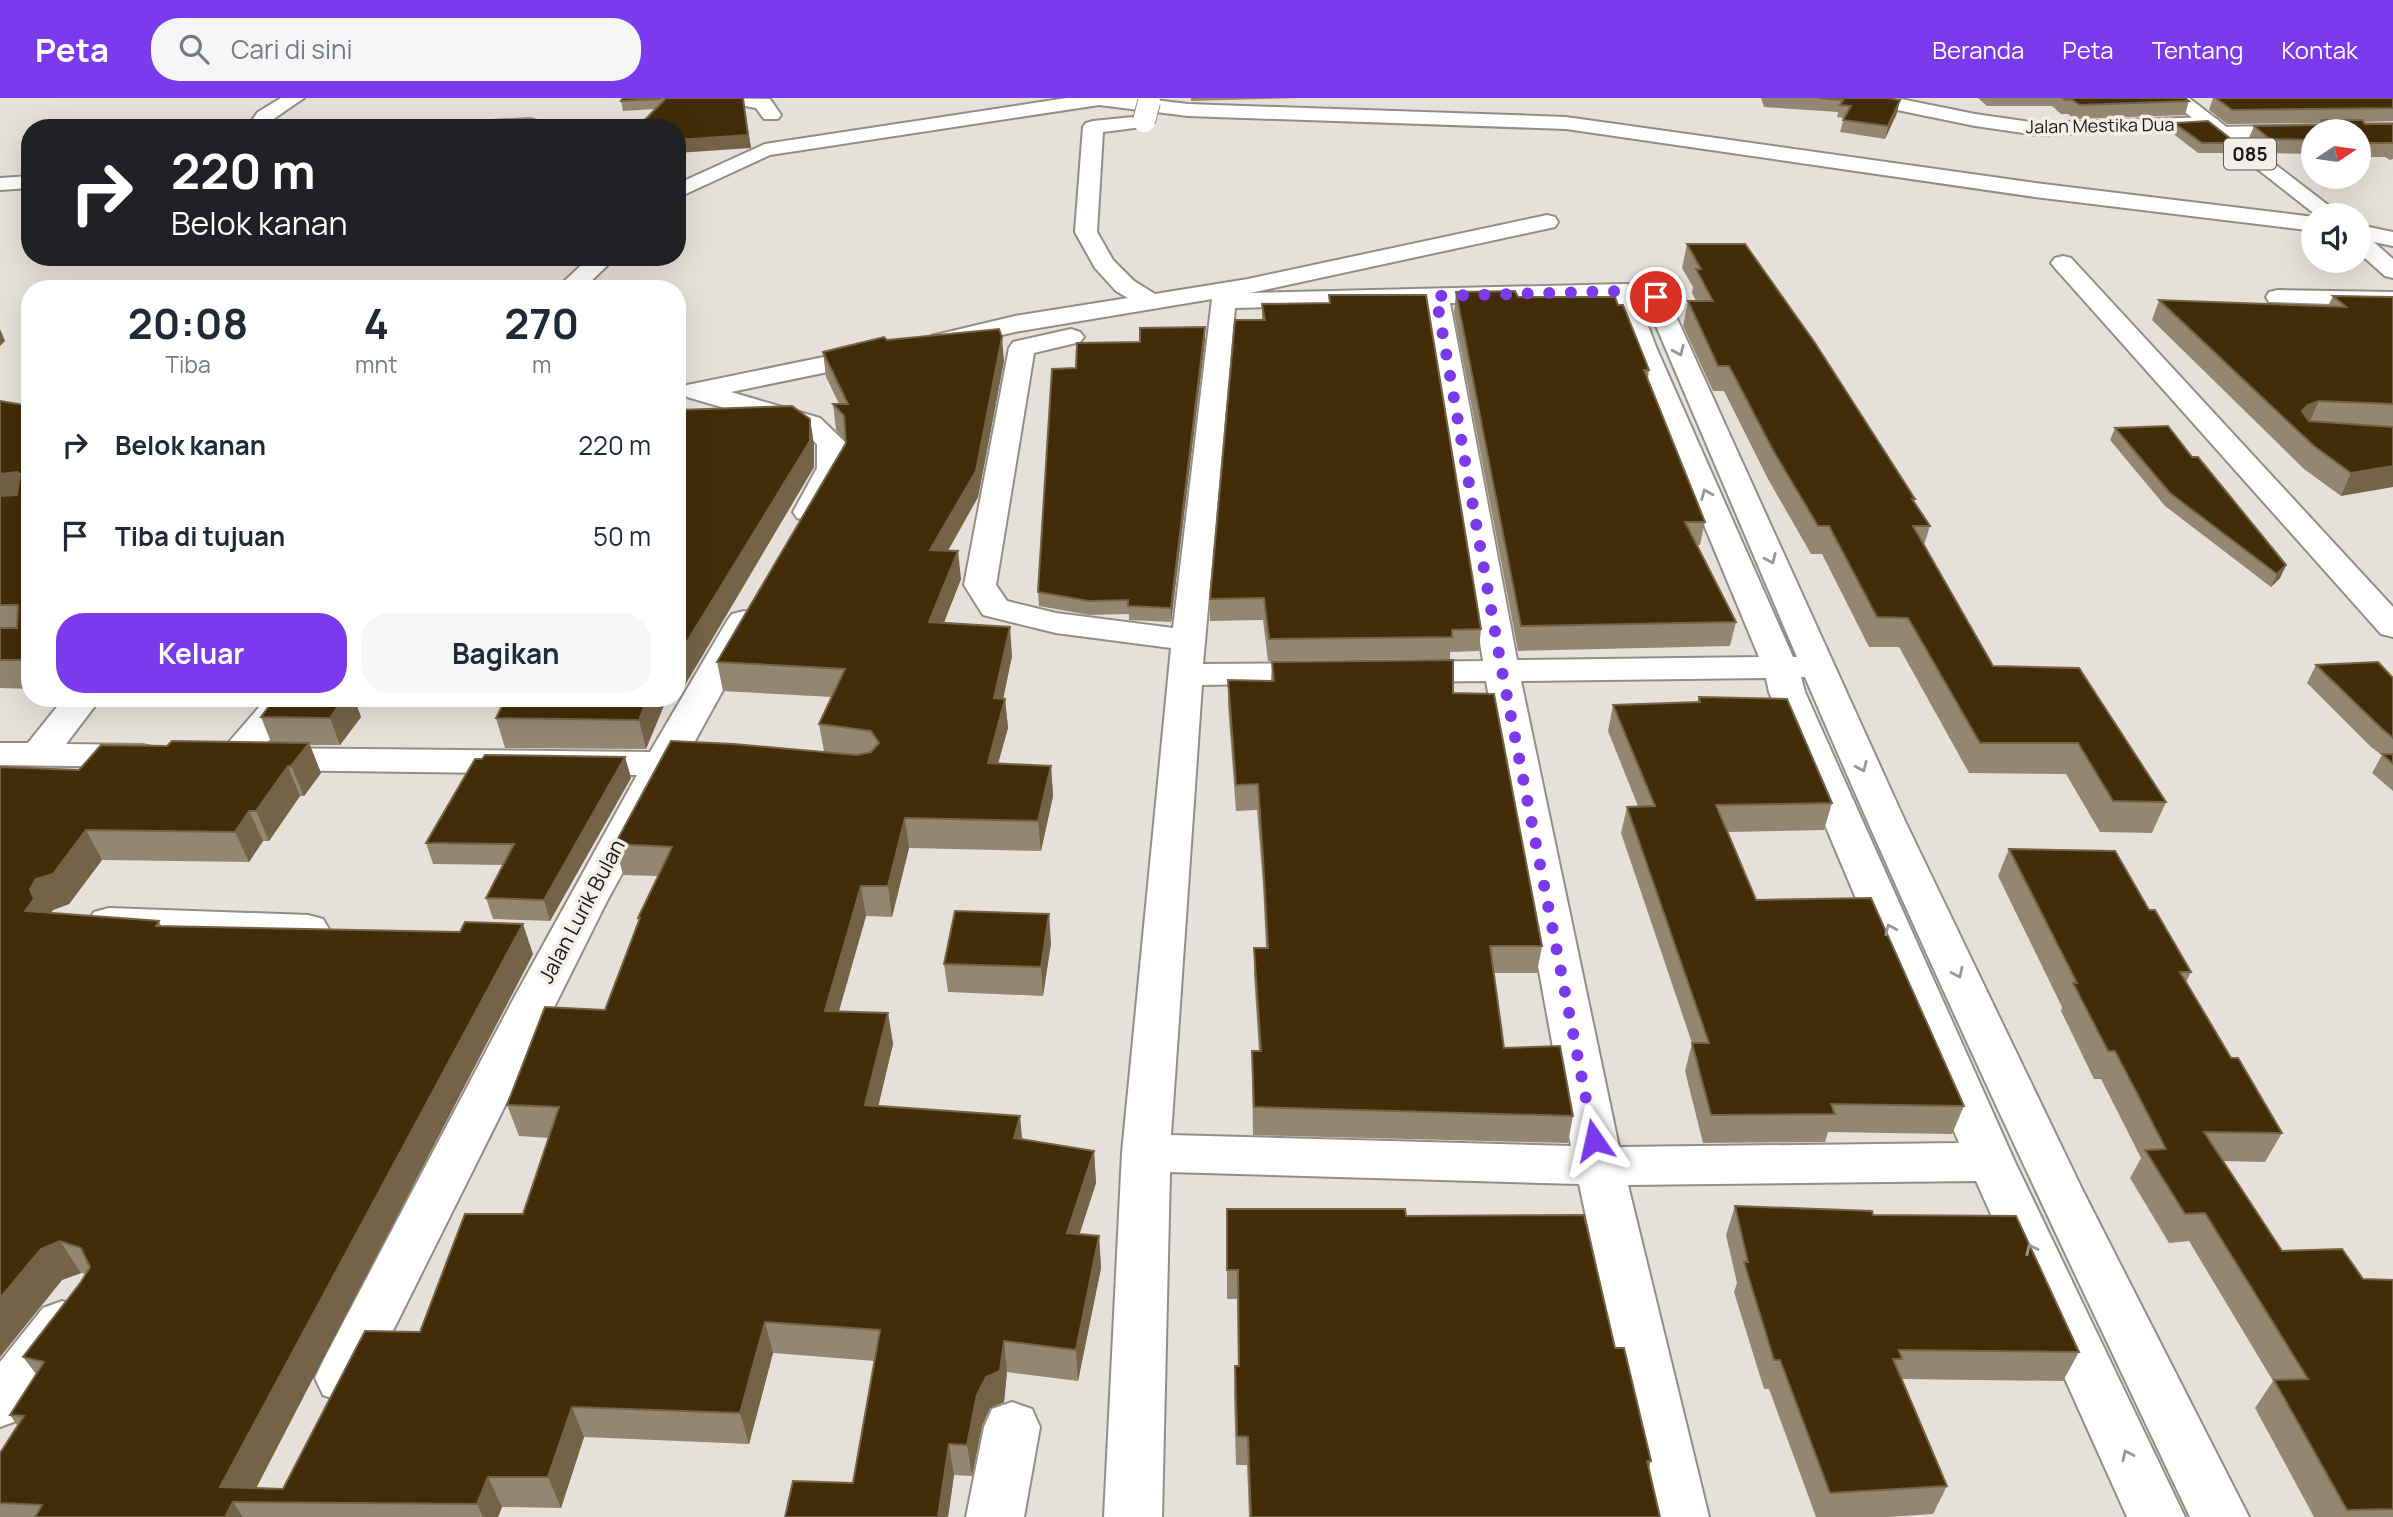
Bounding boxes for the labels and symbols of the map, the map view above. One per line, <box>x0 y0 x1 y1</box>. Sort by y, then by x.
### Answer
street label: Jalan Mestika Dua <box>2025 112 2175 138</box>
north arrow <box>2301 119 2371 189</box>
road number: 085 <box>2224 138 2276 170</box>
pin <box>1626 267 1686 327</box>
one-way arrow <box>1671 343 1685 356</box>
one-way arrow <box>1700 489 1714 501</box>
one-way arrow <box>1763 552 1777 564</box>
one-way arrow <box>1854 760 1868 773</box>
street label: Jalan Lurik Bulan <box>531 834 631 988</box>
one-way arrow <box>1884 924 1898 936</box>
one-way arrow <box>1950 966 1964 978</box>
position arrow <box>1557 1103 1631 1177</box>
one-way arrow <box>2026 1244 2040 1256</box>
one-way arrow <box>2121 1450 2135 1462</box>

